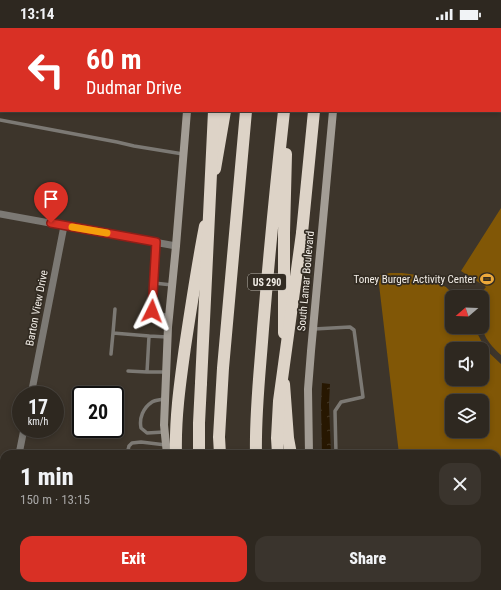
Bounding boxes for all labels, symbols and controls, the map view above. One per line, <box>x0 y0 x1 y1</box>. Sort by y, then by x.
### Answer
text: 13:14 <box>20 5 54 23</box>
text: 60 m <box>86 43 142 76</box>
icon: left <box>20 44 72 96</box>
text: Dudmar Drive <box>86 77 182 98</box>
pin <box>34 182 68 223</box>
icon: arrive <box>40 188 62 210</box>
street label: South Lamar Boulevard <box>295 230 317 332</box>
street label: Barton View Drive <box>23 269 51 347</box>
sports icon: Toney Burger Activity Center <box>479 271 495 287</box>
place label: Toney Burger Activity Center <box>353 273 477 286</box>
road number: US 290 <box>248 274 286 290</box>
position arrow <box>131 290 173 332</box>
north arrow <box>445 290 489 334</box>
map controls <box>445 290 489 438</box>
button: sound <box>445 342 489 386</box>
speed limit sign: 20 <box>72 386 124 438</box>
button: layers <box>445 394 489 438</box>
text: 17 <box>28 395 48 419</box>
text: km/h <box>28 416 48 427</box>
text: 1 min <box>20 463 74 491</box>
button: close <box>439 463 481 505</box>
text: 150 m · 13:15 <box>20 492 90 507</box>
button: Exit <box>20 536 247 582</box>
button: Share <box>255 536 481 582</box>

